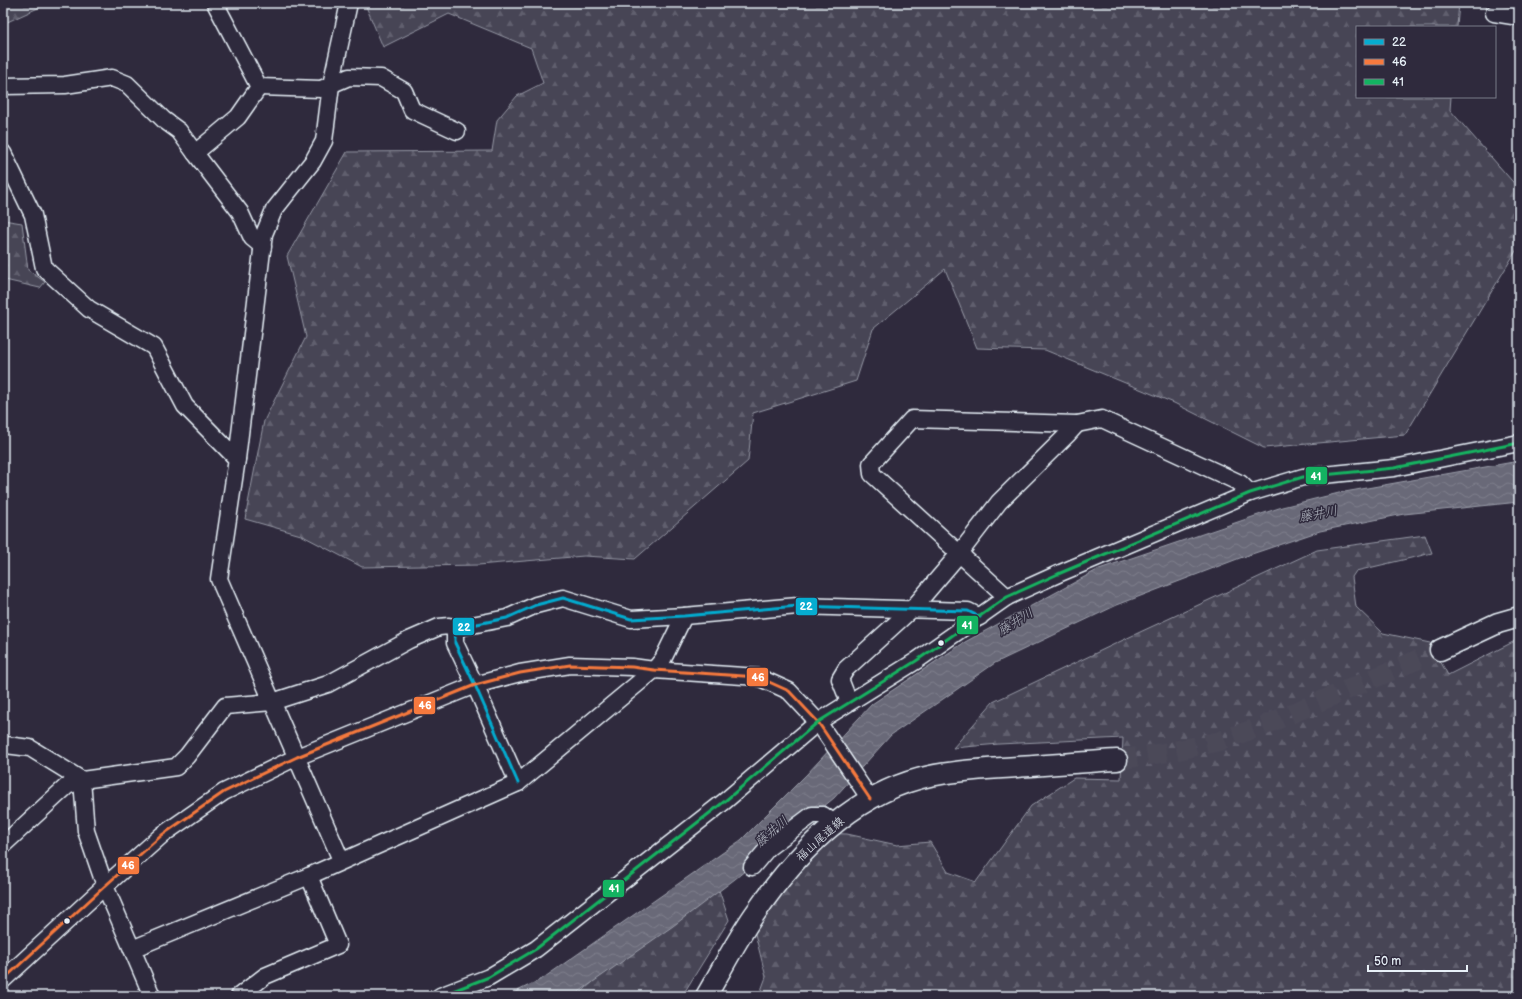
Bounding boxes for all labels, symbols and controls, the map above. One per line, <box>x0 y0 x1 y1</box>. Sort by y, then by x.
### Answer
legend <box>1356 26 1496 98</box>
text: 22 <box>1392 35 1406 50</box>
text: 46 <box>1392 55 1407 70</box>
text: 41 <box>1392 75 1404 90</box>
line badge: 41 <box>1305 466 1328 485</box>
text: 41 <box>1311 470 1321 483</box>
water label: 藤井川 <box>1298 503 1339 525</box>
line badge: 22 <box>795 597 818 616</box>
text: 22 <box>799 600 813 613</box>
water label: 藤井川 <box>995 605 1036 639</box>
line badge: 41 <box>956 615 979 635</box>
line badge: 22 <box>452 617 475 636</box>
text: 41 <box>962 619 972 632</box>
text: 22 <box>457 621 471 634</box>
unlabelled marker <box>936 638 946 648</box>
line badge: 46 <box>746 667 769 687</box>
text: 46 <box>751 671 765 684</box>
line badge: 46 <box>413 696 436 715</box>
text: 46 <box>418 699 432 712</box>
water label: 藤井川 <box>752 813 792 851</box>
street label: 福山尾道線 <box>793 814 848 865</box>
line badge: 46 <box>117 856 140 875</box>
text: 46 <box>121 859 135 872</box>
line badge: 41 <box>602 879 625 898</box>
text: 41 <box>609 882 619 895</box>
unlabelled marker <box>62 916 72 926</box>
scale bar <box>1368 947 1467 973</box>
text: 50 m <box>1374 954 1401 969</box>

